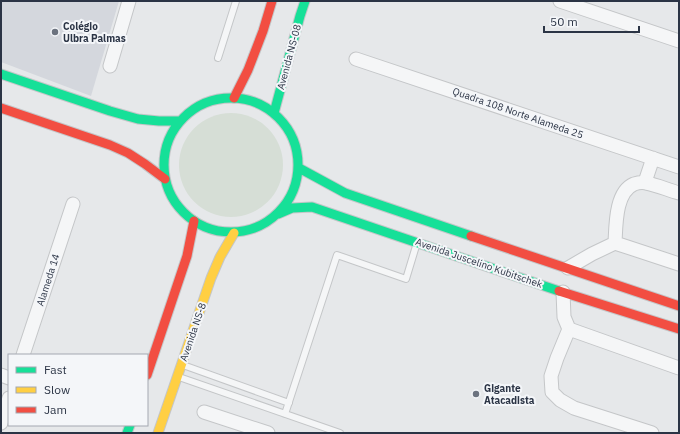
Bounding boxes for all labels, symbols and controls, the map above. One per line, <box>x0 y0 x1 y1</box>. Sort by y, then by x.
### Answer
scale bar <box>544 8 639 34</box>
text: 50 m <box>550 14 578 29</box>
place label: Colégio Ulbra Palmas <box>63 20 126 45</box>
street label: Avenida NS-08 <box>274 23 304 91</box>
marker: Colégio Ulbra Palmas <box>50 27 60 37</box>
street label: Quadra 108 Norte Alameda 25 <box>451 84 585 142</box>
street label: Avenida Juscelino Kubitschek <box>414 235 545 291</box>
street label: Alameda 14 <box>33 252 63 308</box>
street label: Avenida NS-8 <box>177 301 209 363</box>
legend <box>8 354 148 426</box>
text: Fast <box>44 362 67 377</box>
text: Slow <box>44 382 70 397</box>
place label: Gigante Atacadista <box>484 382 535 407</box>
marker: Gigante Atacadista <box>471 389 481 399</box>
text: Jam <box>44 402 67 417</box>

